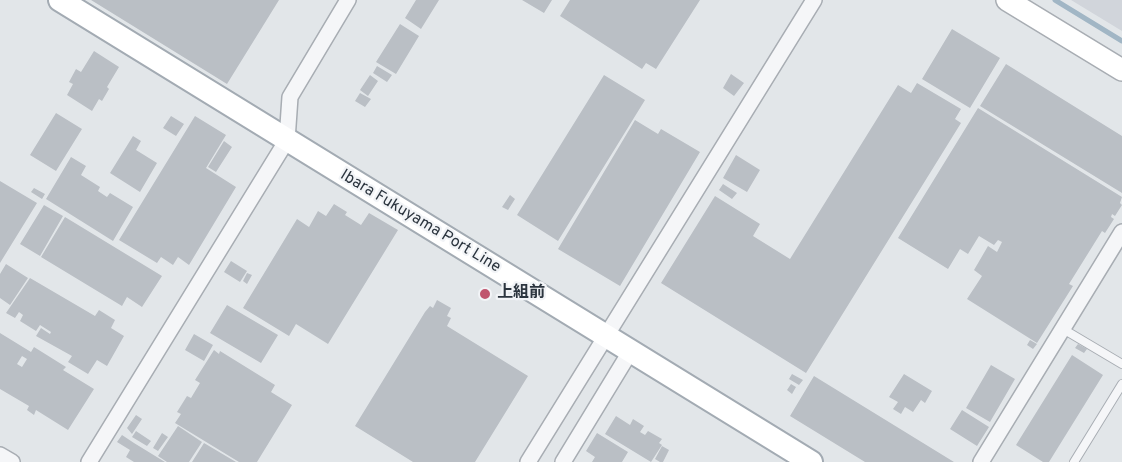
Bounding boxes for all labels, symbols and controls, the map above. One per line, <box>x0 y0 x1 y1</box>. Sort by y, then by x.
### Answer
street label: Ibara Fukuyama Port Line <box>336 166 504 278</box>
place label: 上組前 <box>497 284 545 304</box>
marker: 上組前 <box>478 287 492 301</box>

